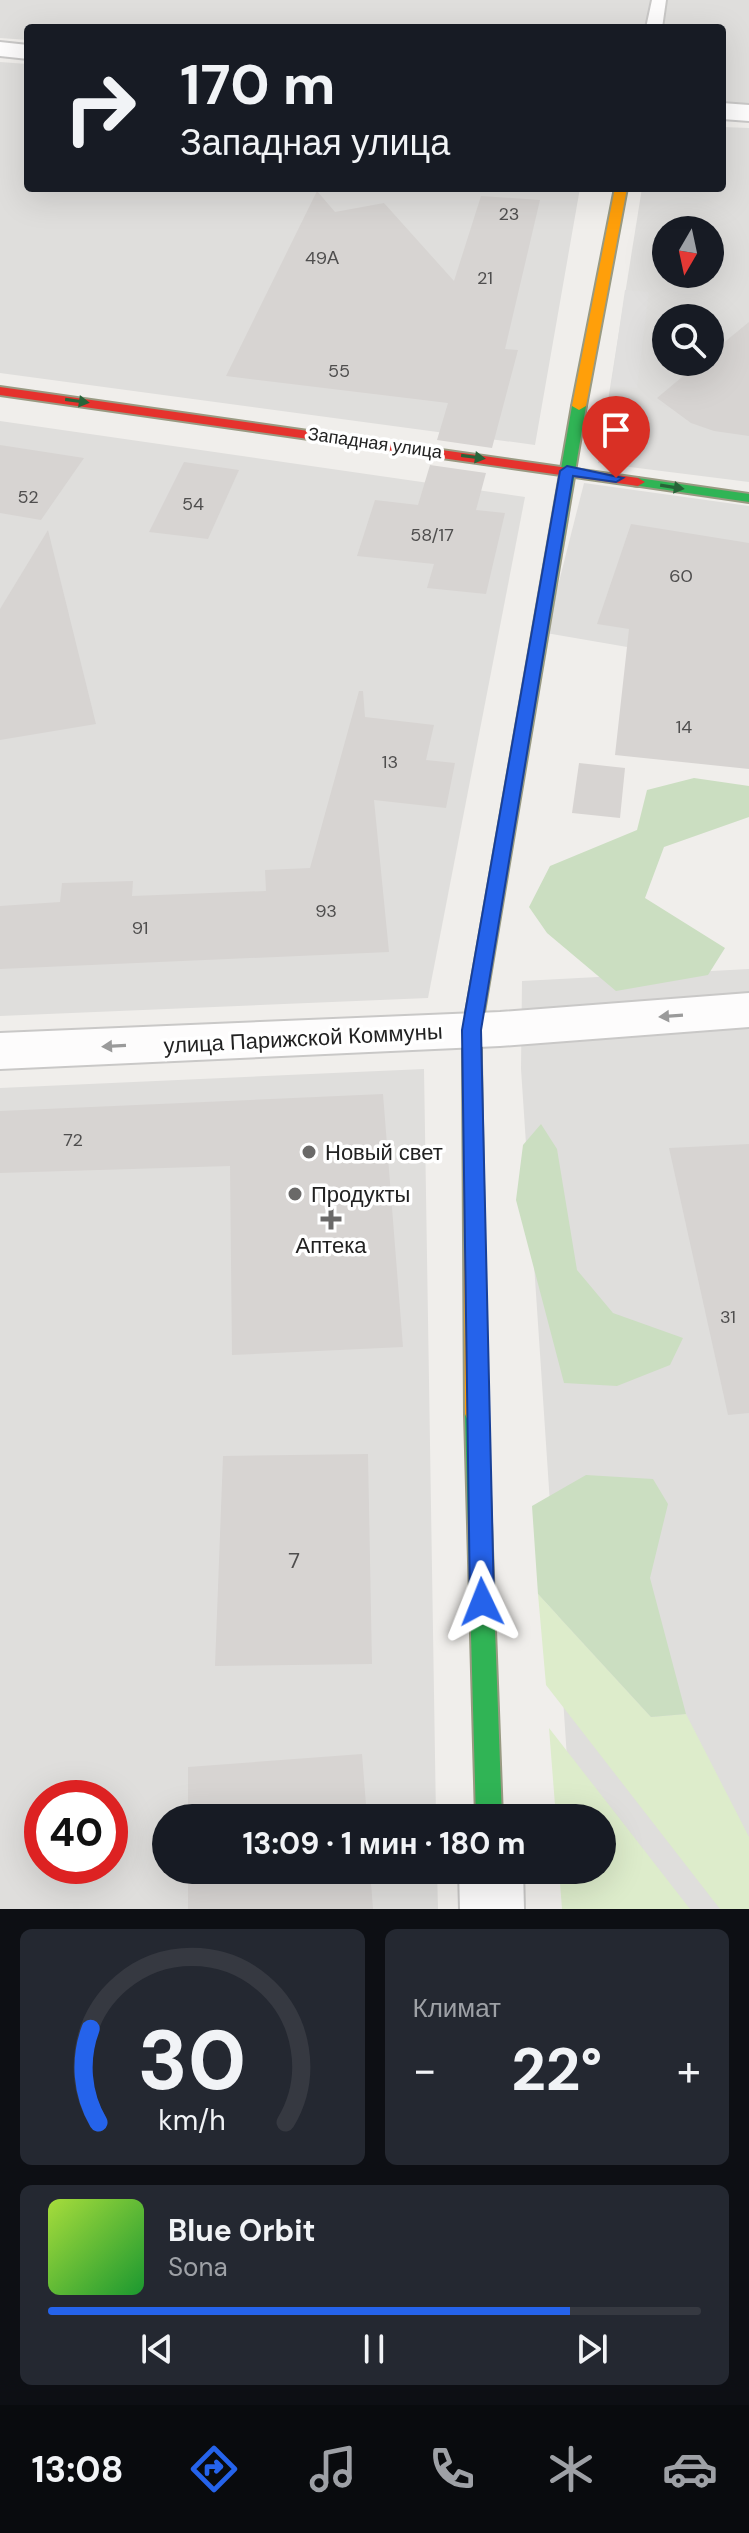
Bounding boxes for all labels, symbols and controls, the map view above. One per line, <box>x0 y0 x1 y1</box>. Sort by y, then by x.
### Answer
text: 170 m <box>180 48 335 121</box>
icon: right <box>48 56 152 160</box>
text: Западная улица <box>180 119 450 166</box>
house number: 23 <box>498 202 520 226</box>
north arrow <box>652 216 724 288</box>
map controls <box>652 216 724 376</box>
house number: 49А <box>305 246 339 270</box>
house number: 21 <box>477 266 493 290</box>
button: search <box>652 304 724 376</box>
house number: 55 <box>328 359 350 383</box>
one-way arrow <box>65 395 90 408</box>
pin <box>582 396 650 478</box>
icon: arrive <box>594 408 638 452</box>
street label: Западная улица <box>306 422 445 464</box>
one-way arrow <box>461 451 486 464</box>
one-way arrow <box>660 481 685 493</box>
house number: 52 <box>17 485 39 509</box>
house number: 54 <box>182 492 204 516</box>
house number: 58/17 <box>410 523 454 547</box>
house number: 60 <box>669 564 693 588</box>
house number: 14 <box>676 715 692 739</box>
house number: 13 <box>382 750 398 774</box>
house number: 93 <box>315 899 337 923</box>
house number: 91 <box>132 916 148 940</box>
one-way arrow <box>658 1010 683 1023</box>
street label: улица Парижской Коммуны <box>163 1017 443 1060</box>
one-way arrow <box>101 1040 126 1053</box>
house number: 72 <box>63 1128 83 1152</box>
place label: Новый свет <box>325 1138 443 1167</box>
marker: Новый свет <box>300 1143 318 1161</box>
place label: Продукты <box>311 1180 410 1209</box>
marker: Продукты <box>286 1185 304 1203</box>
marker: Аптека <box>322 1210 340 1228</box>
place label: Аптека <box>296 1231 367 1260</box>
house number: 31 <box>720 1305 736 1329</box>
house number: 7 <box>288 1546 300 1575</box>
position arrow <box>440 1560 524 1644</box>
speed limit sign: 40 <box>24 1780 128 1884</box>
text: 13:09 · 1 мин · 180 m <box>242 1824 526 1863</box>
text: Климат <box>413 1991 501 2025</box>
text: 30 <box>138 2006 247 2115</box>
text: 22° <box>511 2030 602 2109</box>
text: − <box>413 2041 437 2099</box>
text: + <box>677 2041 701 2099</box>
text: km/h <box>158 2102 226 2139</box>
text: Blue Orbit <box>168 2211 315 2250</box>
text: Sona <box>168 2250 228 2284</box>
icon: previous <box>135 2327 179 2371</box>
icon: pause <box>352 2327 396 2371</box>
icon: next <box>570 2327 614 2371</box>
icon: directions <box>186 2441 242 2497</box>
icon: music <box>305 2441 361 2497</box>
icon: phone <box>424 2441 480 2497</box>
icon: climate <box>543 2441 599 2497</box>
icon: car <box>662 2441 718 2497</box>
text: 13:08 <box>31 2446 124 2493</box>

